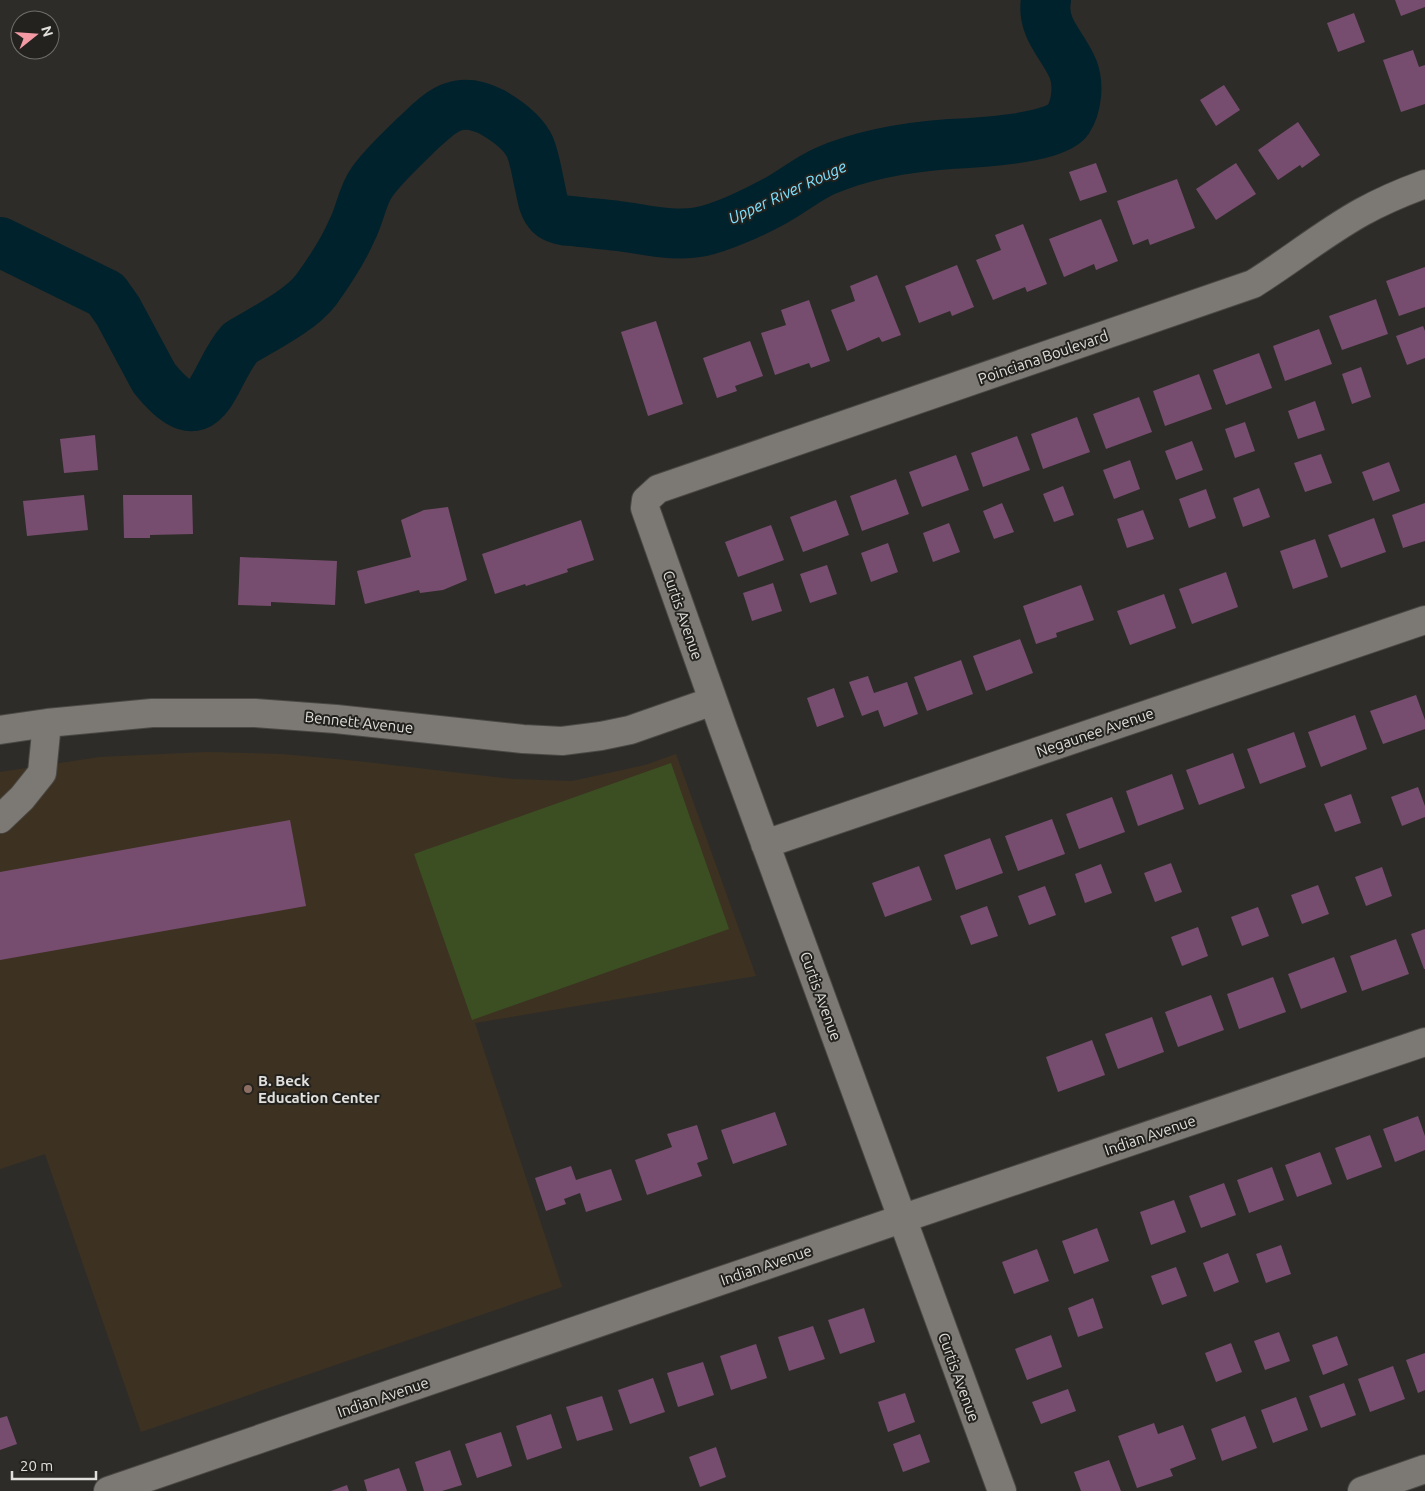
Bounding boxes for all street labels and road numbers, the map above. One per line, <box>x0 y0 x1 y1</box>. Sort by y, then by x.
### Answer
street label: Poinciana Boulevard <box>976 327 1110 387</box>
street label: Curtis Avenue <box>660 568 706 662</box>
street label: Negaunee Avenue <box>1034 704 1156 760</box>
street label: Bennett Avenue <box>304 708 414 736</box>
street label: Curtis Avenue <box>797 949 845 1043</box>
street label: Indian Avenue <box>1102 1111 1198 1159</box>
street label: Indian Avenue <box>718 1241 814 1289</box>
street label: Curtis Avenue <box>935 1330 983 1424</box>
street label: Indian Avenue <box>335 1373 431 1421</box>

